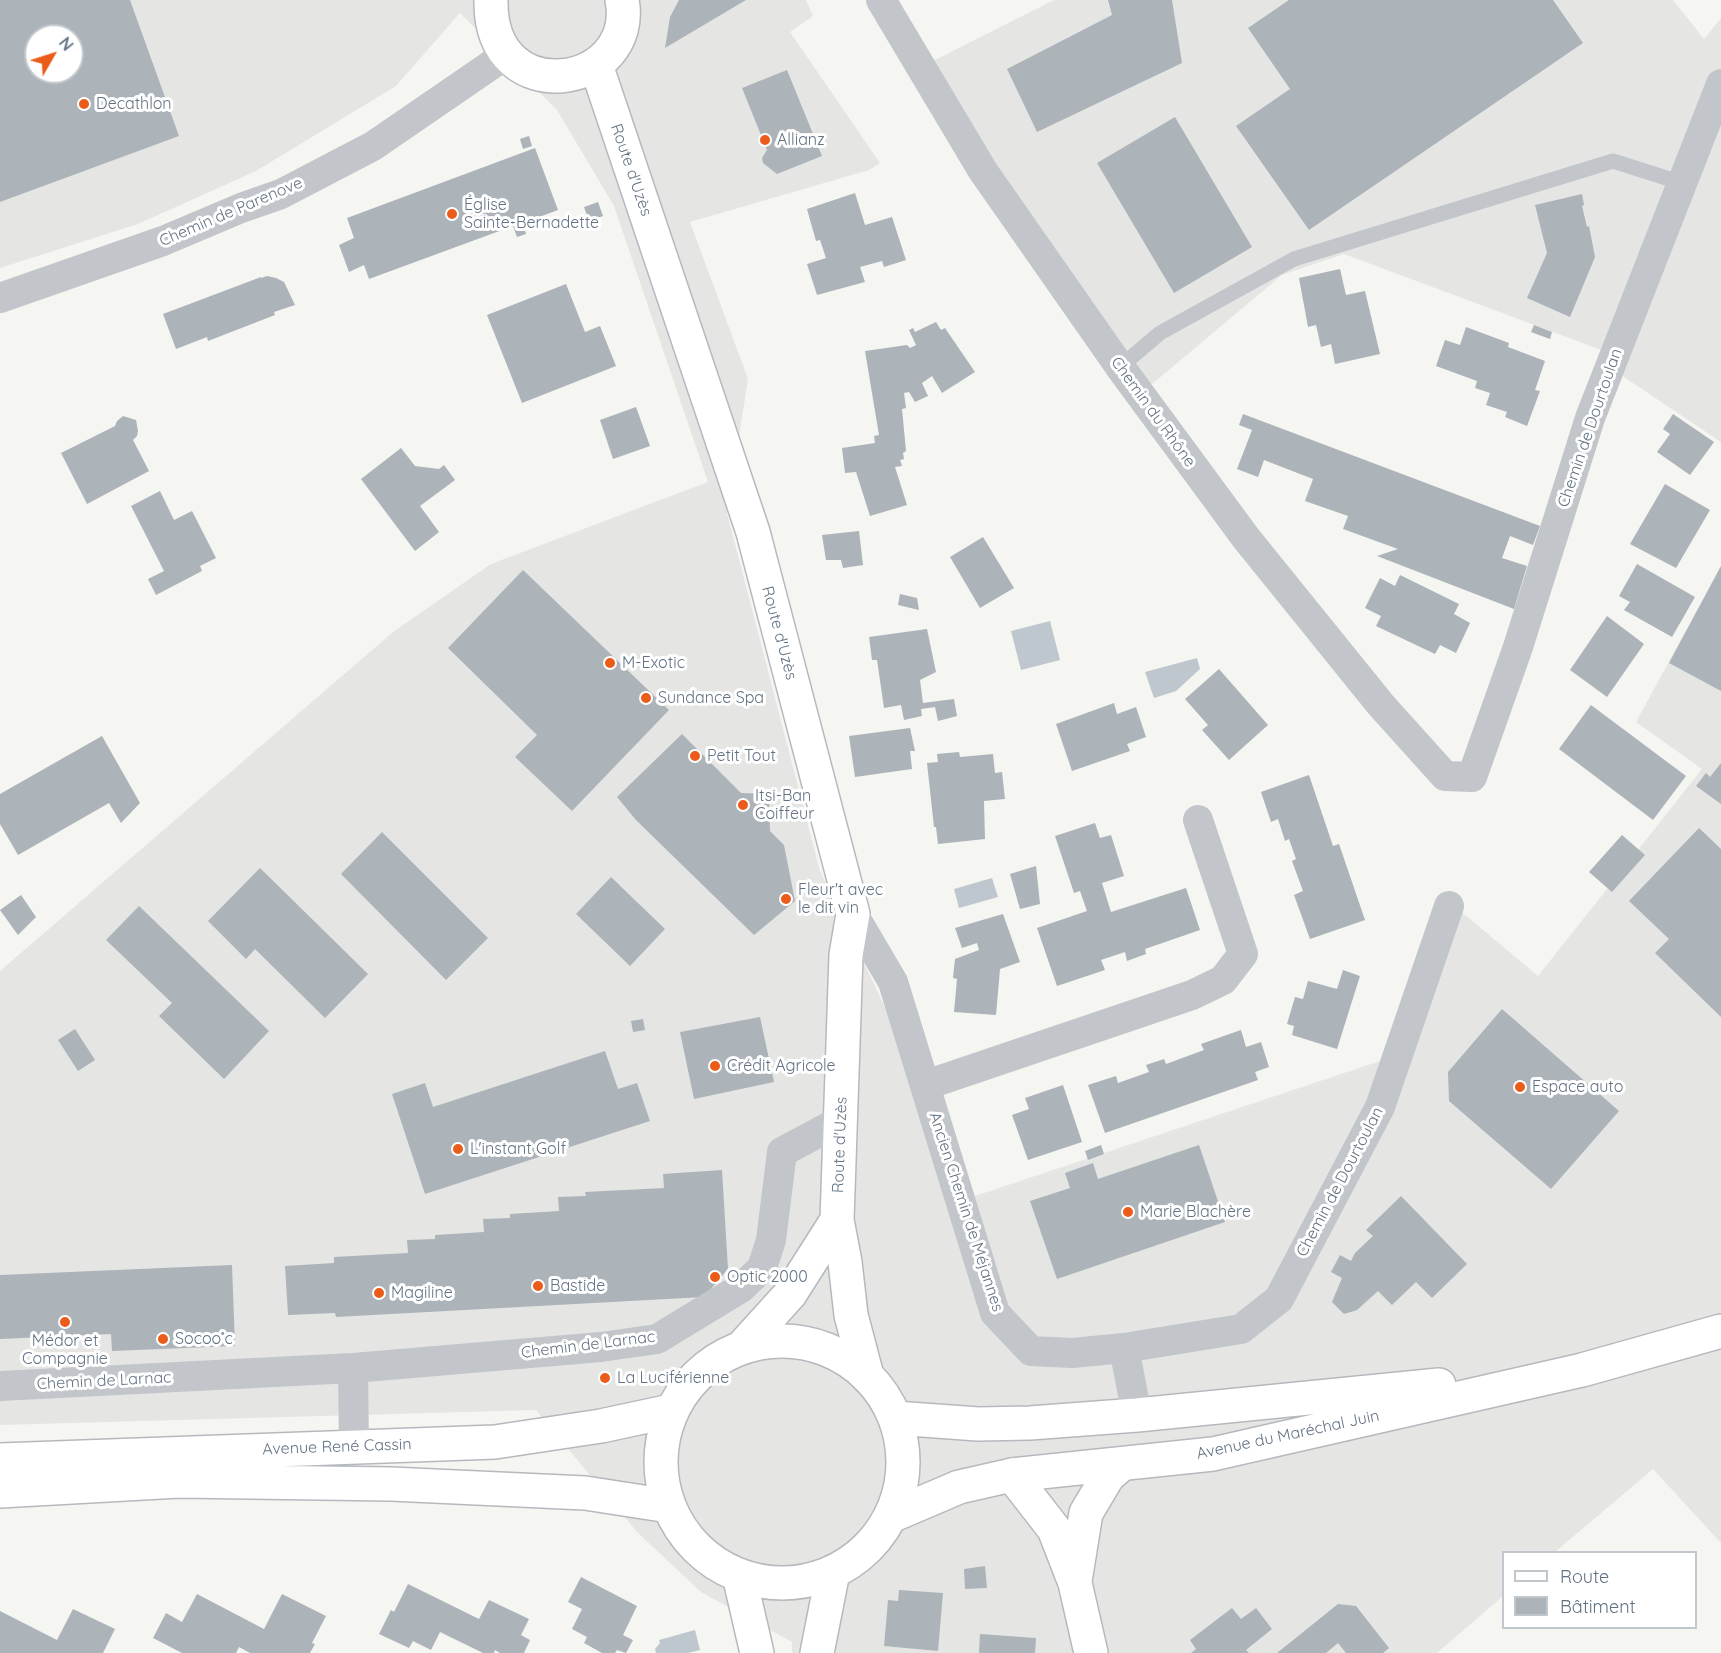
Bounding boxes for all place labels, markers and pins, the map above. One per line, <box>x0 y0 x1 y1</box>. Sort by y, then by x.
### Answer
place label: Decathlon <box>96 94 172 114</box>
marker: Decathlon <box>77 97 91 111</box>
place label: Allianz <box>777 130 825 150</box>
marker: Allianz <box>758 133 772 147</box>
place label: Église Sainte-Bernadette <box>464 195 599 233</box>
marker: Église Sainte-Bernadette <box>445 207 459 221</box>
place label: M-Exotic <box>622 653 685 673</box>
marker: M-Exotic <box>603 656 617 670</box>
place label: Sundance Spa <box>658 688 764 708</box>
marker: Sundance Spa <box>639 691 653 705</box>
place label: Petit Tout <box>707 746 776 766</box>
marker: Petit Tout <box>688 749 702 763</box>
place label: Itsi-Ban Coiffeur <box>755 786 814 824</box>
marker: Itsi-Ban Coiffeur <box>736 798 750 812</box>
place label: Fleur't avec le dit vin <box>798 880 883 918</box>
marker: Fleur't avec le dit vin <box>779 892 793 906</box>
place label: Crédit Agricole <box>727 1056 836 1076</box>
marker: Crédit Agricole <box>708 1059 722 1073</box>
place label: Espace auto <box>1532 1077 1623 1097</box>
marker: Espace auto <box>1513 1080 1527 1094</box>
place label: L'instant Golf <box>470 1139 566 1159</box>
marker: L'instant Golf <box>451 1142 465 1156</box>
place label: Marie Blachère <box>1140 1202 1251 1222</box>
marker: Marie Blachère <box>1121 1205 1135 1219</box>
place label: Optic 2000 <box>727 1267 808 1287</box>
marker: Optic 2000 <box>708 1270 722 1284</box>
place label: Bastide <box>550 1276 605 1296</box>
marker: Bastide <box>531 1279 545 1293</box>
place label: Magiline <box>391 1283 453 1303</box>
marker: Magiline <box>372 1286 386 1300</box>
marker: Médor et Compagnie <box>58 1315 72 1329</box>
place label: Socoo’c <box>175 1329 233 1349</box>
place label: Médor et Compagnie <box>22 1331 108 1369</box>
marker: Socoo’c <box>156 1332 170 1346</box>
place label: La Luciférienne <box>617 1368 729 1388</box>
marker: La Luciférienne <box>598 1371 612 1385</box>

